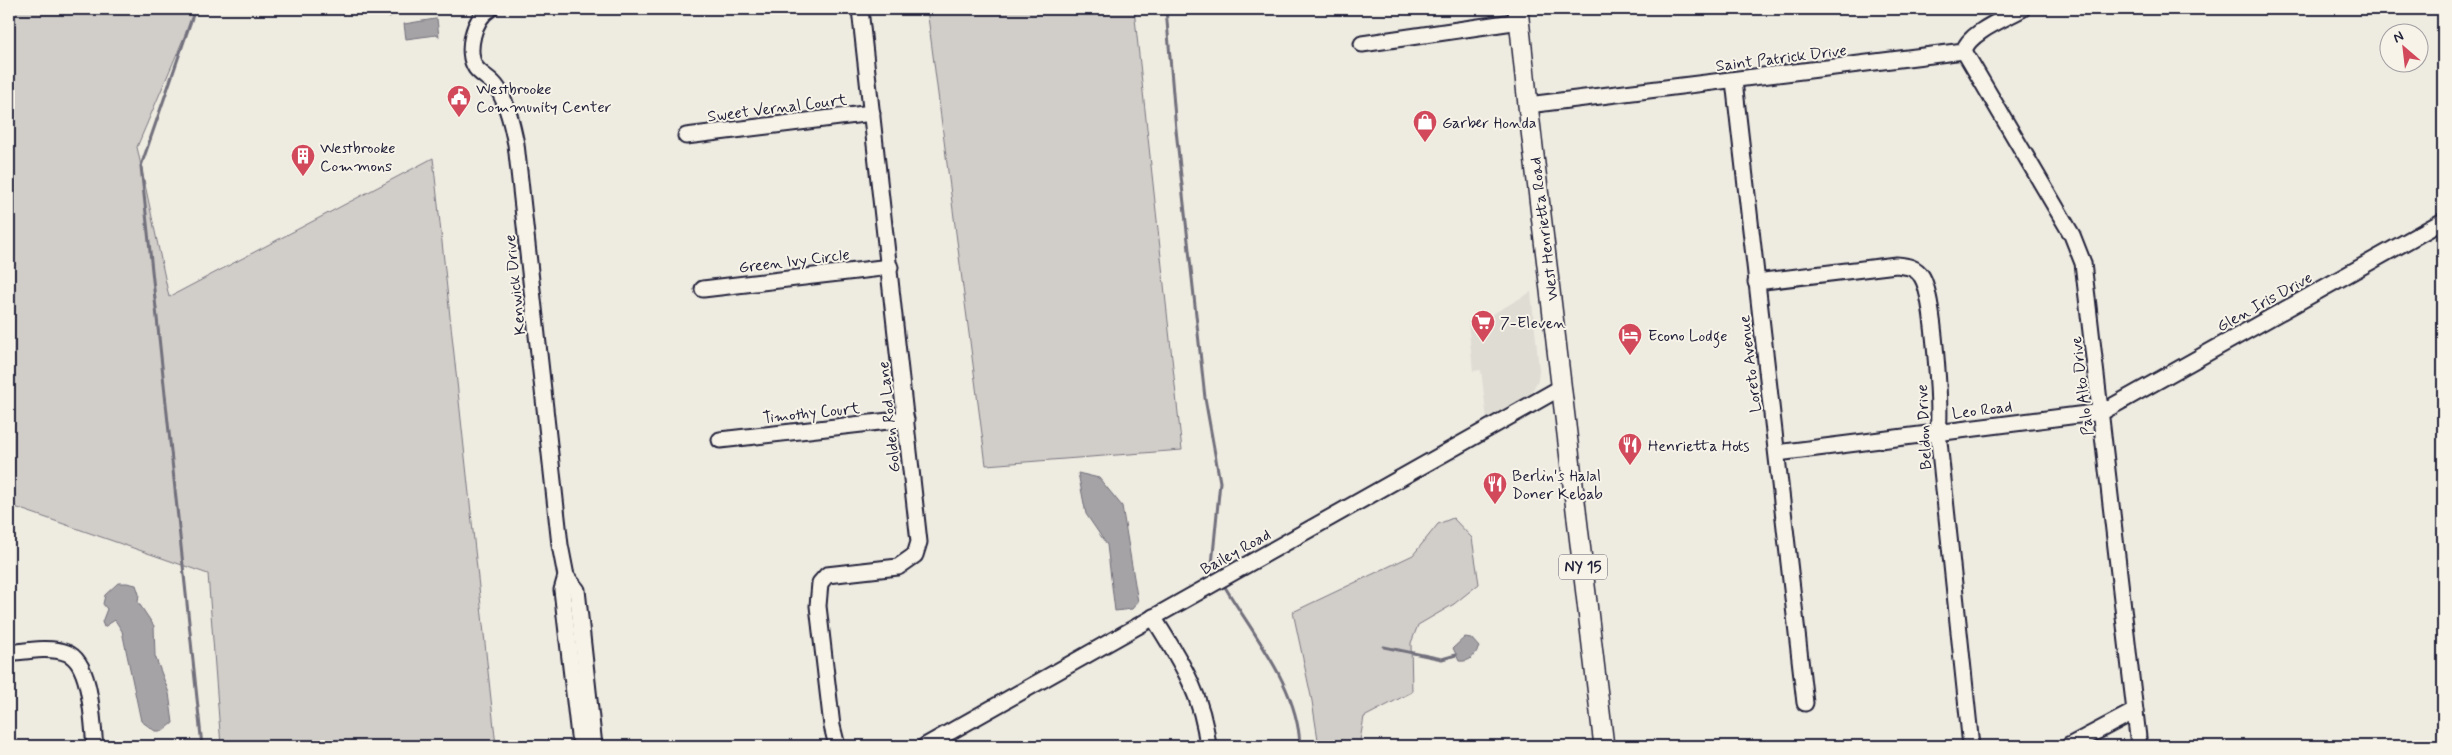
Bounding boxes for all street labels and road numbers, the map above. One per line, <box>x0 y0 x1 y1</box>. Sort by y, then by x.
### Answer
street label: Saint Patrick Drive <box>1715 40 1848 77</box>
street label: Sweet Vernal Court <box>706 89 849 127</box>
street label: West Henrietta Road <box>1525 156 1564 302</box>
street label: Kenwick Drive <box>500 234 531 336</box>
street label: Green Ivy Circle <box>737 244 851 279</box>
street label: Glen Iris Drive <box>2213 267 2316 337</box>
street label: Loreto Avenue <box>1734 314 1767 414</box>
street label: Palo Alto Drive <box>2066 334 2099 437</box>
street label: Golden Rod Lane <box>873 360 906 473</box>
street label: Beldon Drive <box>1912 384 1937 470</box>
street label: Leo Road <box>1951 396 2013 425</box>
street label: Timothy Court <box>762 398 861 429</box>
street label: Bailey Road <box>1197 524 1275 580</box>
road number: NY 15 <box>1559 554 1607 580</box>

